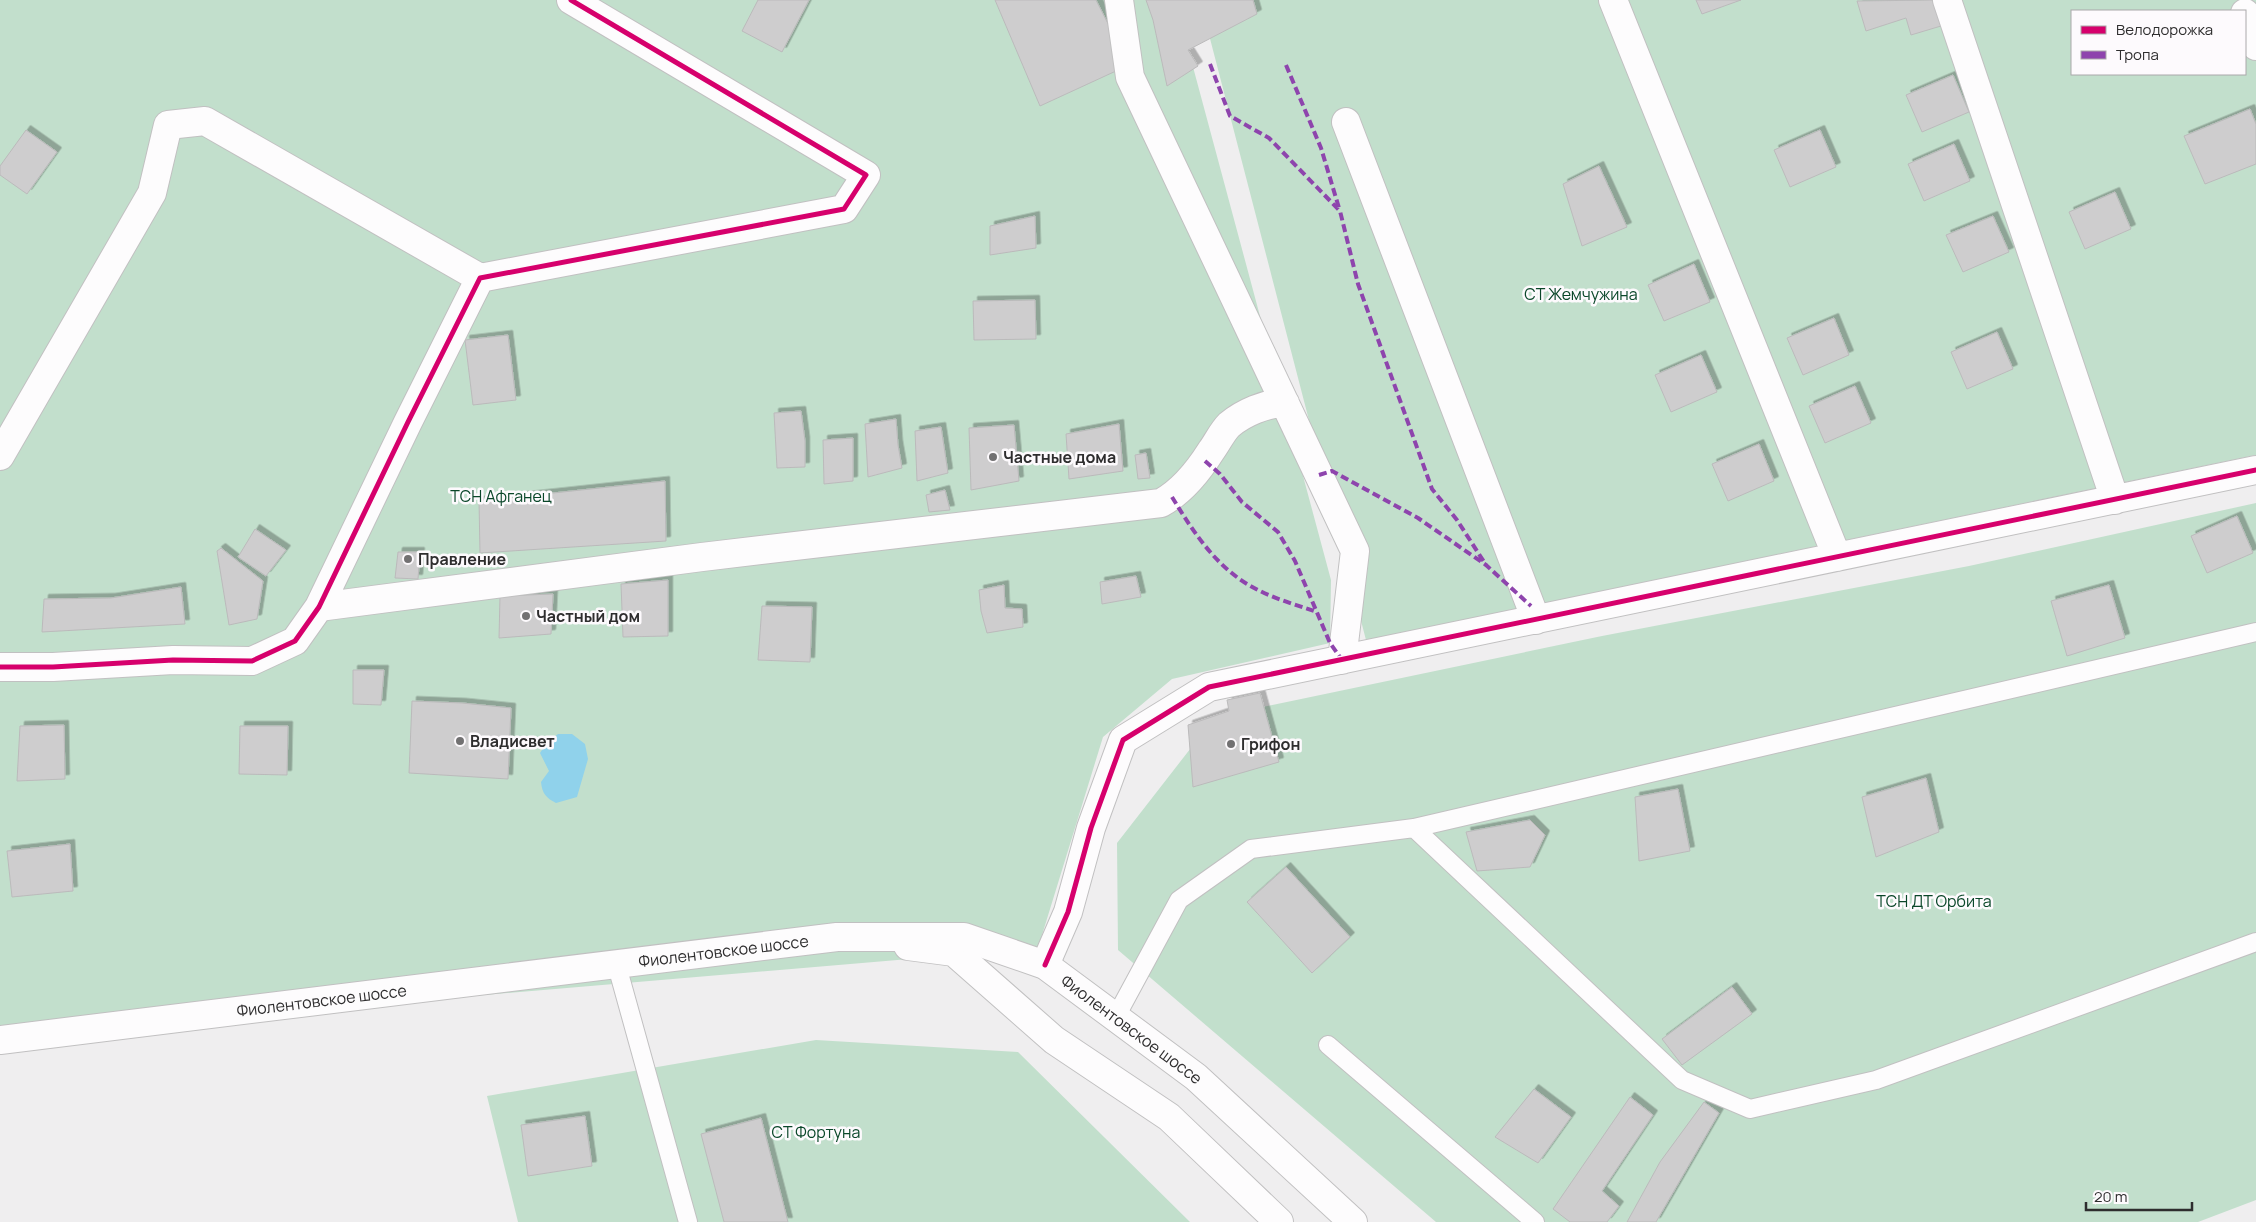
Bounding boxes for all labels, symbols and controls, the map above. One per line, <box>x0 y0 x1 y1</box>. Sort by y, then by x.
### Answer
legend <box>2071 10 2246 75</box>
text: Велодорожка <box>2116 19 2213 40</box>
text: Тропа <box>2116 44 2159 65</box>
park label: СТ Жемчужина <box>1524 283 1638 305</box>
place label: Частные дома <box>1003 446 1116 468</box>
marker: Частные дома <box>987 451 999 463</box>
park label: ТСН Афганец <box>450 485 552 507</box>
place label: Правление <box>418 548 507 570</box>
marker: Правление <box>402 553 414 565</box>
place label: Частный дом <box>536 605 640 627</box>
marker: Частный дом <box>520 610 532 622</box>
place label: Владисвет <box>470 730 555 752</box>
place label: Грифон <box>1241 733 1300 755</box>
marker: Владисвет <box>454 735 466 747</box>
marker: Грифон <box>1225 738 1237 750</box>
park label: ТСН ДТ Орбита <box>1876 890 1992 912</box>
street label: Фиолентовское шоссе <box>637 930 810 972</box>
street label: Фиолентовское шоссе <box>1056 970 1208 1089</box>
street label: Фиолентовское шоссе <box>235 979 408 1022</box>
park label: СТ Фортуна <box>772 1121 860 1143</box>
scale bar <box>2086 1180 2192 1212</box>
text: 20 m <box>2094 1186 2127 1207</box>

